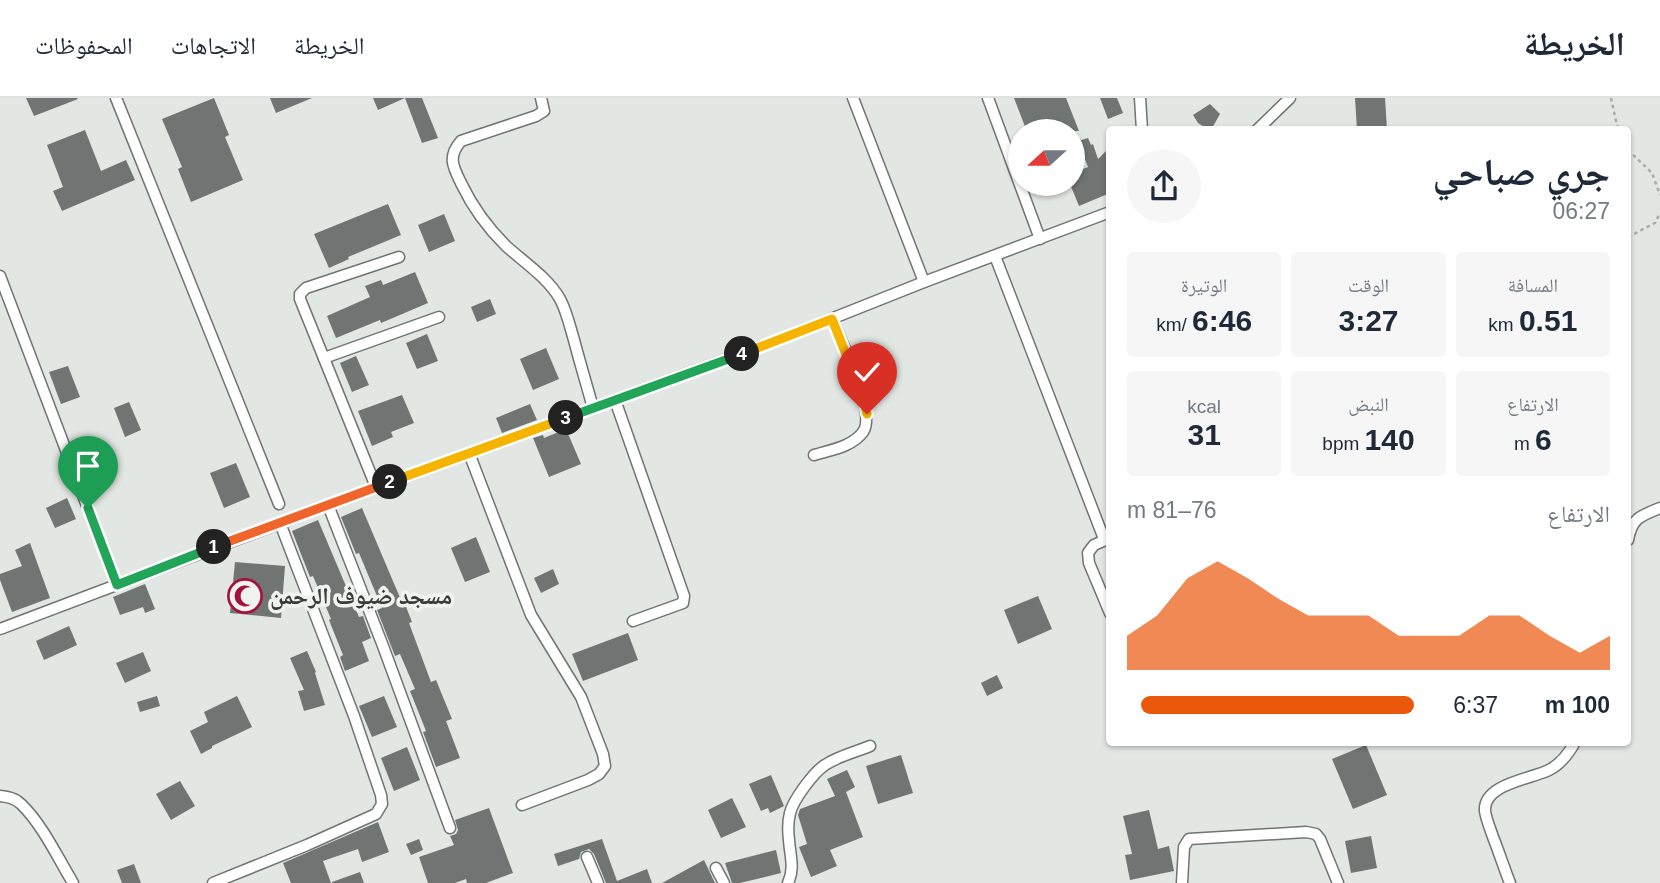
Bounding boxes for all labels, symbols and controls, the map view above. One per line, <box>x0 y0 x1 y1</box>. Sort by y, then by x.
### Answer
text: الخريطة <box>1524 25 1625 62</box>
text: المحفوظات <box>35 32 133 59</box>
text: الاتجاهات <box>171 32 256 59</box>
text: الخريطة <box>294 32 365 59</box>
north arrow <box>1008 119 1085 196</box>
map controls <box>1008 119 1085 196</box>
button: share <box>1127 149 1201 223</box>
text: جري صباحي <box>1432 151 1610 193</box>
text: 06:27 <box>1552 198 1610 224</box>
text: الوتيرة <box>1181 275 1227 296</box>
text: الوقت <box>1348 275 1389 296</box>
text: المسافة <box>1508 275 1558 296</box>
text: 6:46 <box>1192 304 1252 337</box>
text: 3:27 <box>1338 304 1399 337</box>
text: 0.51 <box>1519 304 1577 337</box>
text: /km <box>1156 314 1192 335</box>
text: km <box>1488 314 1519 335</box>
pin: 4 <box>724 336 760 372</box>
pin <box>837 342 897 414</box>
text: 4 <box>736 343 747 364</box>
icon: check <box>848 353 886 391</box>
text: النبض <box>1348 394 1389 415</box>
text: الارتفاع <box>1507 394 1559 415</box>
text: kcal <box>1187 396 1221 417</box>
pin: 3 <box>548 400 584 436</box>
text: 3 <box>560 407 571 428</box>
text: 31 <box>1187 418 1221 451</box>
text: 140 <box>1365 423 1415 456</box>
text: 6 <box>1535 423 1552 456</box>
text: bpm <box>1322 433 1365 454</box>
text: m <box>1514 433 1535 454</box>
pin <box>58 436 118 508</box>
icon: arrive <box>69 447 107 485</box>
pin: 2 <box>372 464 408 500</box>
text: 2 <box>384 471 395 492</box>
text: 76–81 m <box>1127 497 1217 523</box>
text: الارتفاع <box>1547 501 1610 527</box>
pin: 1 <box>196 530 232 564</box>
text: 1 <box>208 536 219 557</box>
mosque icon: مسجد ضيوف الرحمن <box>226 577 264 615</box>
place label: مسجد ضيوف الرحمن <box>270 583 452 610</box>
text: 6:37 <box>1453 692 1498 718</box>
text: 100 m <box>1545 692 1610 718</box>

